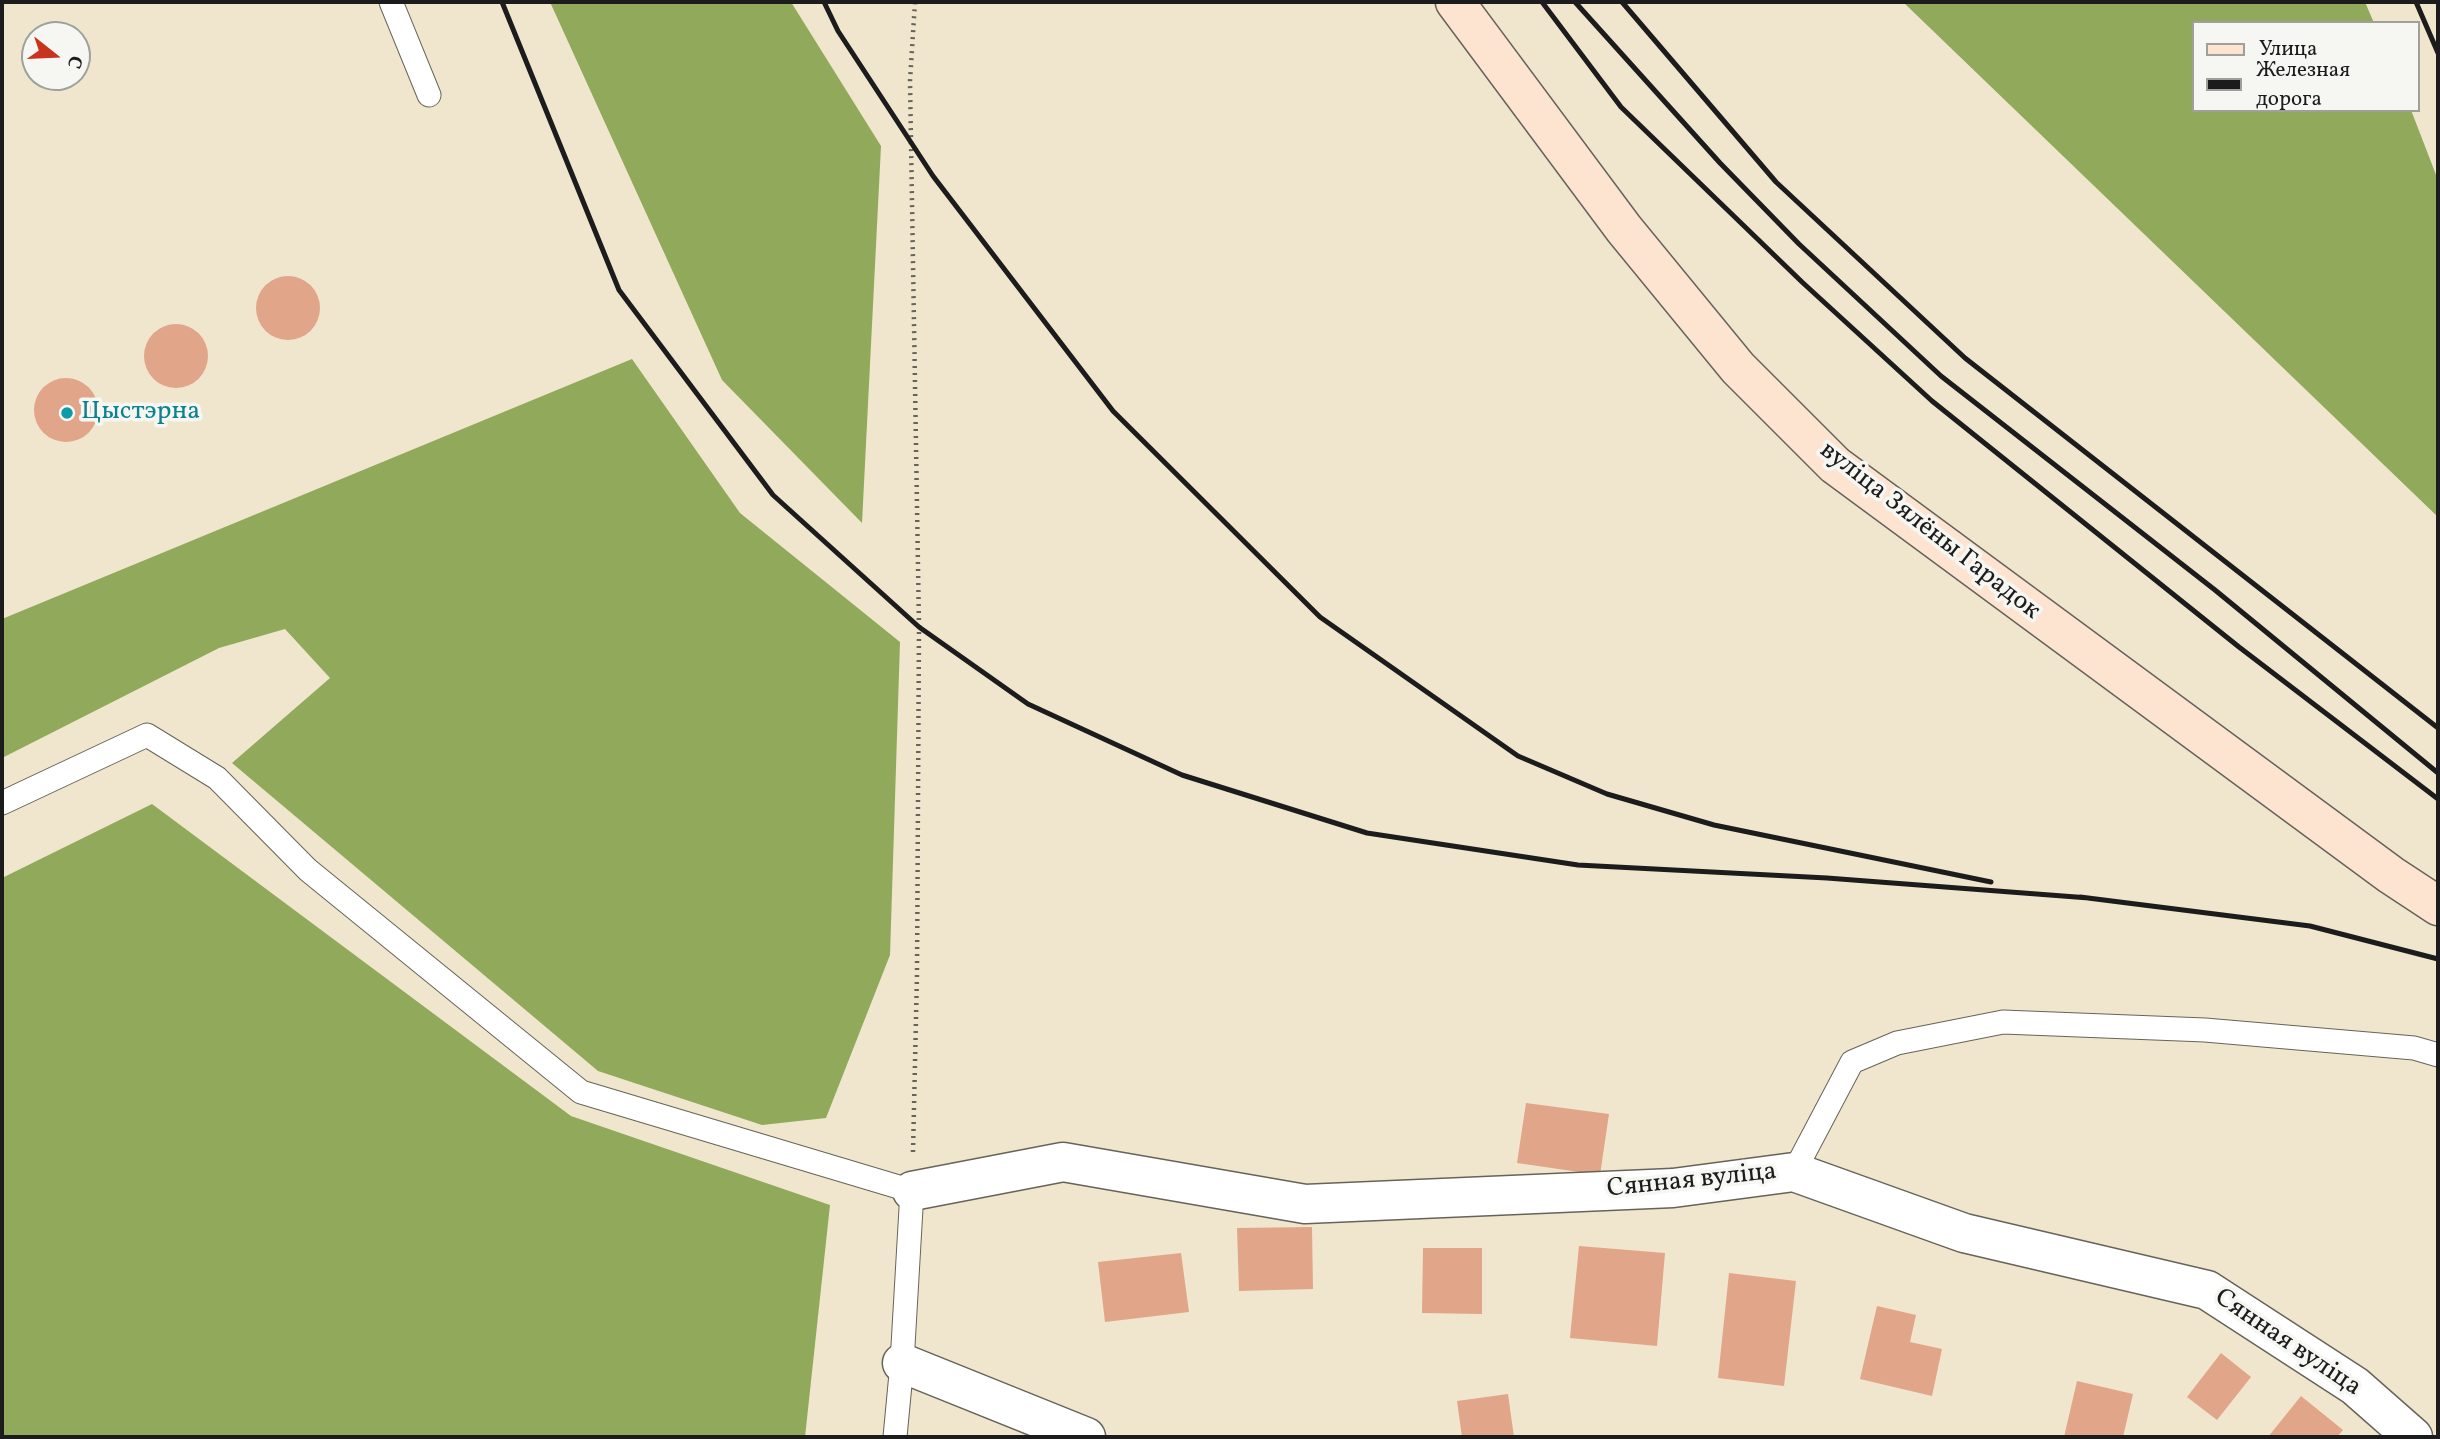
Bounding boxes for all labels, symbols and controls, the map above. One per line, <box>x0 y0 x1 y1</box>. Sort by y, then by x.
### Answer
north arrow <box>21 21 91 91</box>
legend <box>2192 21 2419 112</box>
text: Улица <box>2259 35 2317 64</box>
text: С <box>60 52 88 72</box>
text: Железная дорога <box>2256 56 2350 114</box>
place label: Цыстэрна <box>81 397 200 429</box>
marker: Цыстэрна <box>59 405 75 421</box>
street label: вуліца Зялёны Гарадок <box>1812 436 2046 628</box>
street label: Сянная вуліца <box>1606 1158 1778 1206</box>
street label: Сянная вуліца <box>2208 1283 2366 1405</box>

